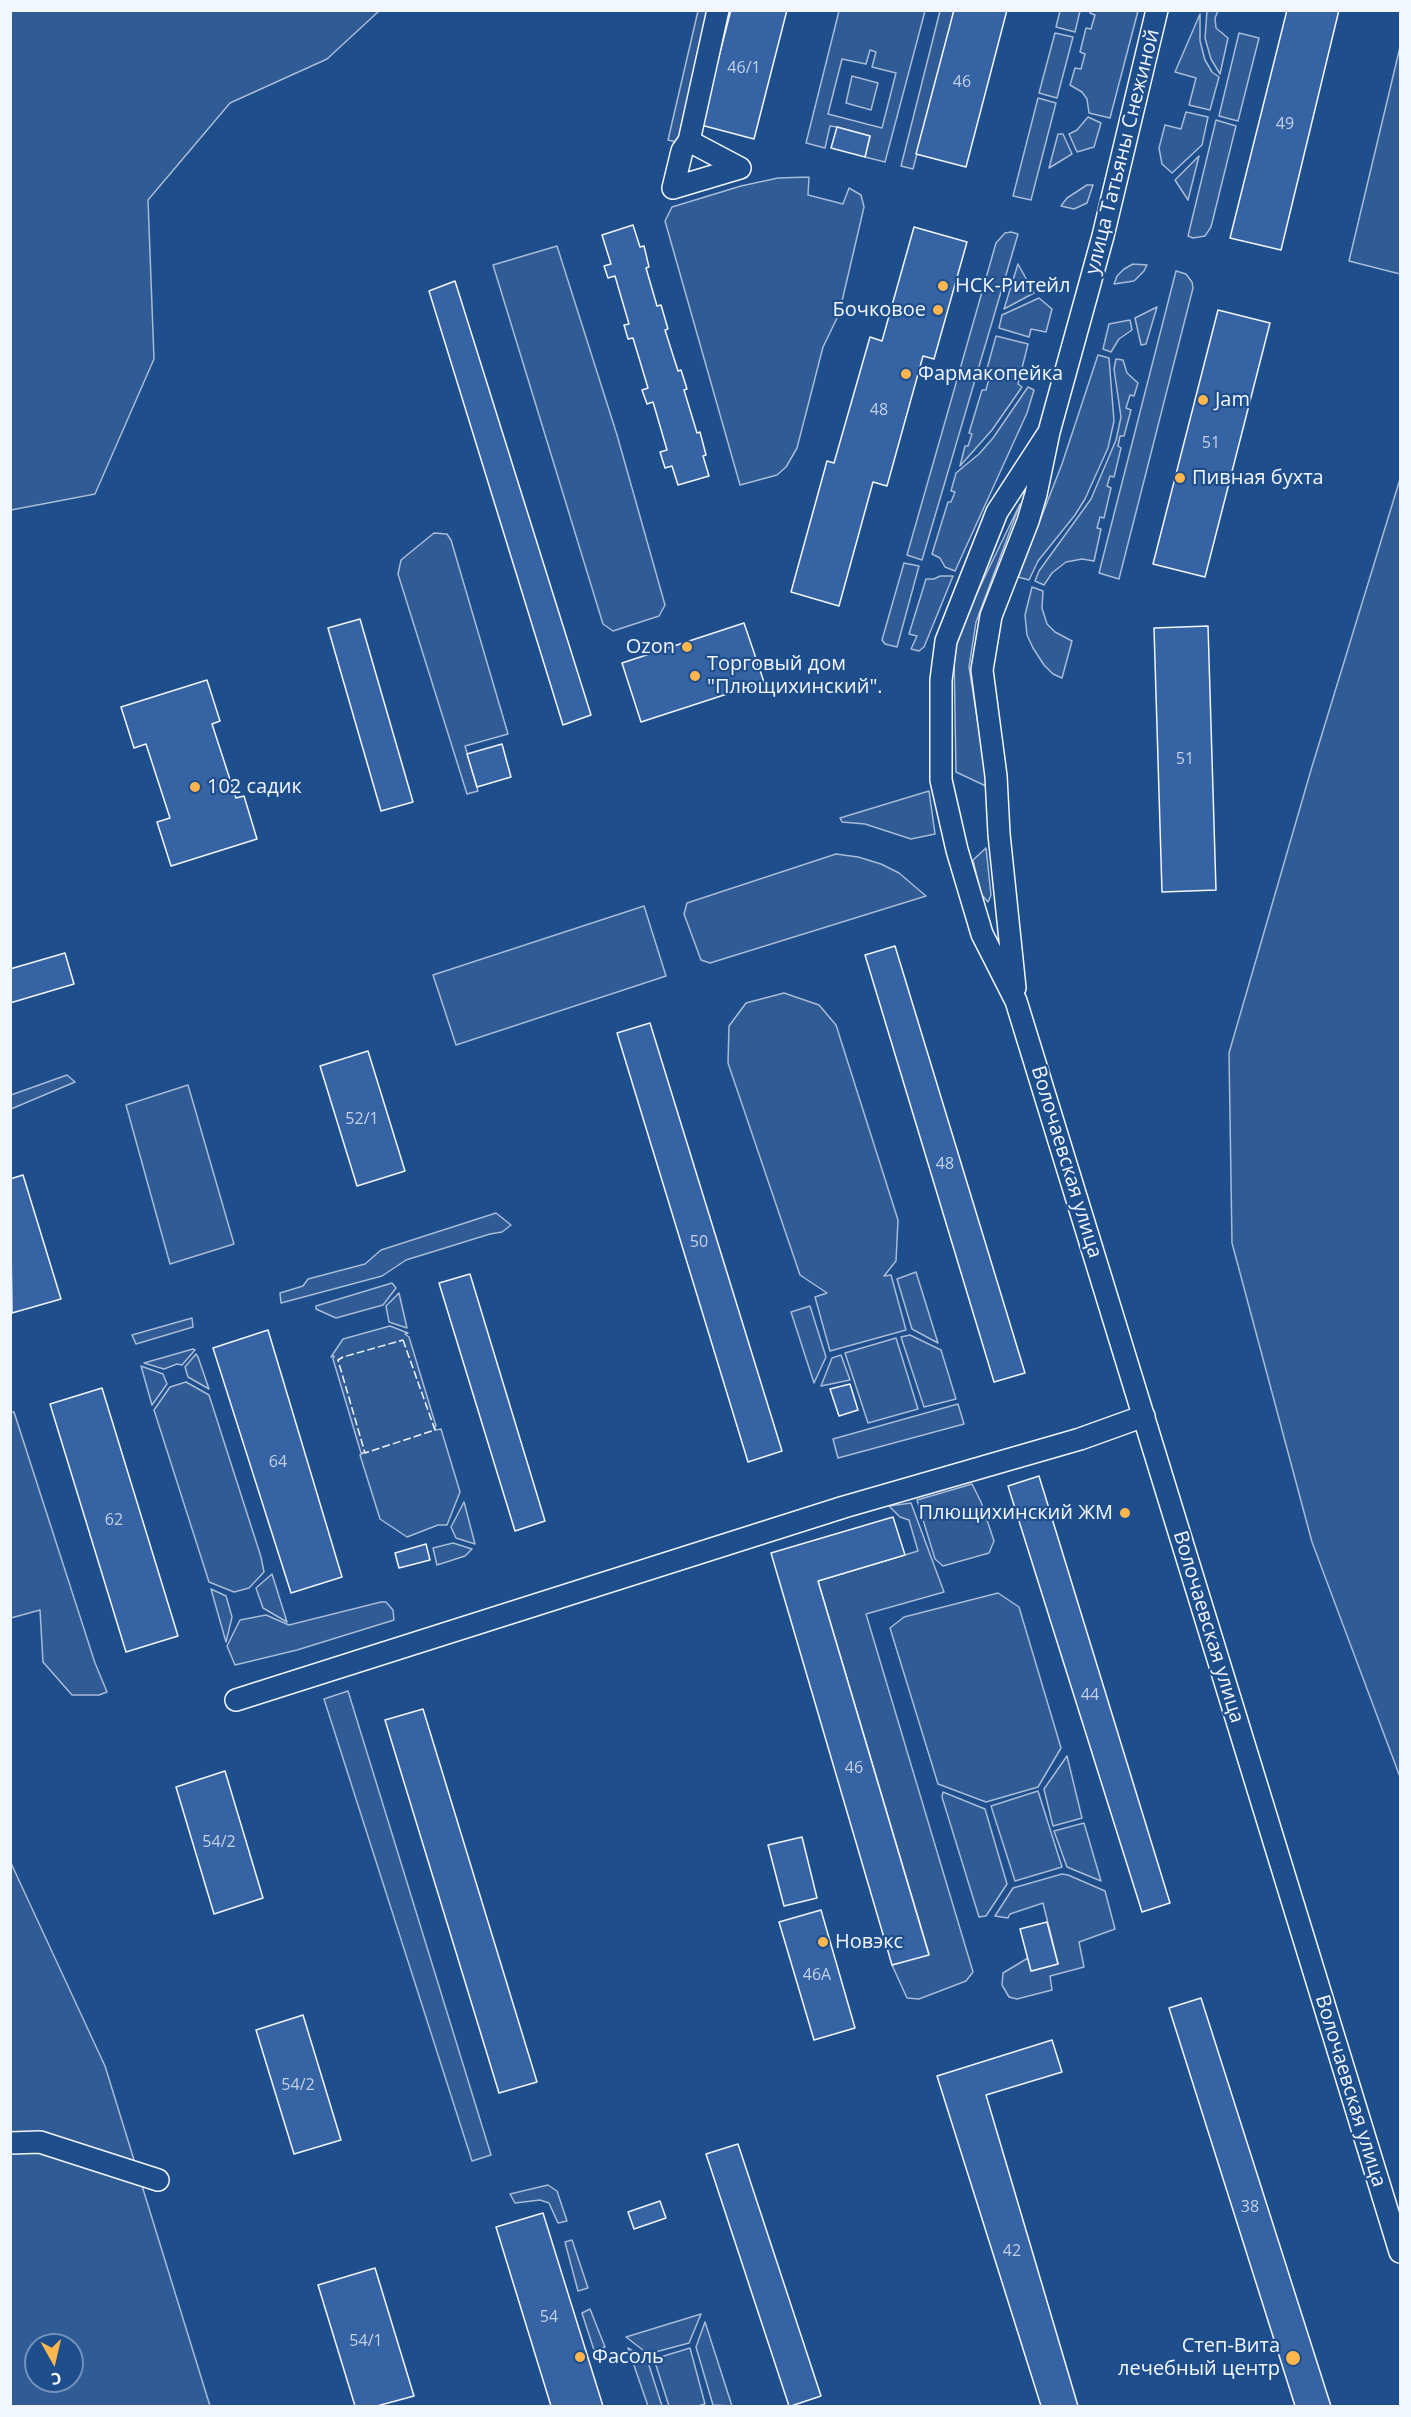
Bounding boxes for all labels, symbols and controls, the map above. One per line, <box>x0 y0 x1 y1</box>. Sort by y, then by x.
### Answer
street label: улица Татьяны Снежиной <box>1081 27 1165 277</box>
house number: 46/1 <box>727 58 761 78</box>
house number: 46 <box>953 72 971 92</box>
house number: 49 <box>1276 114 1294 134</box>
place label: НСК-Ритейл <box>955 274 1071 298</box>
marker: НСК-Ритейл <box>936 279 950 293</box>
place label: Бочковое <box>832 298 926 322</box>
marker: Бочковое <box>931 303 945 317</box>
place label: Фармакопейка <box>918 362 1063 386</box>
marker: Фармакопейка <box>899 367 913 381</box>
place label: Jam <box>1215 388 1250 412</box>
marker: Jam <box>1196 393 1210 407</box>
house number: 48 <box>870 400 888 420</box>
house number: 51 <box>1202 433 1220 453</box>
place label: Пивная бухта <box>1192 466 1324 490</box>
marker: Пивная бухта <box>1173 471 1187 485</box>
place label: Ozon <box>626 635 675 659</box>
marker: Ozon <box>680 640 694 654</box>
place label: Торговый дом "Плющихинский". <box>707 652 883 699</box>
marker: Торговый дом "Плющихинский". <box>688 669 702 683</box>
house number: 51 <box>1176 749 1194 769</box>
place label: 102 садик <box>207 775 302 799</box>
marker: 102 садик <box>188 780 202 794</box>
street label: Волочаевская улица <box>1025 1063 1107 1261</box>
house number: 52/1 <box>345 1109 379 1129</box>
house number: 48 <box>936 1154 954 1174</box>
house number: 50 <box>690 1232 708 1252</box>
house number: 64 <box>269 1452 287 1472</box>
place label: Плющихинский ЖМ <box>919 1501 1113 1525</box>
marker: Плющихинский ЖМ <box>1118 1506 1132 1520</box>
house number: 62 <box>105 1510 123 1530</box>
street label: Волочаевская улица <box>1167 1528 1249 1726</box>
house number: 44 <box>1081 1685 1099 1705</box>
house number: 46 <box>845 1758 863 1778</box>
house number: 54/2 <box>202 1832 236 1852</box>
place label: Новэкс <box>835 1930 903 1954</box>
marker: Новэкс <box>816 1935 830 1949</box>
house number: 46А <box>803 1965 831 1985</box>
street label: Волочаевская улица <box>1309 1992 1391 2190</box>
house number: 54/2 <box>281 2075 315 2095</box>
house number: 38 <box>1241 2197 1259 2217</box>
house number: 42 <box>1003 2241 1021 2261</box>
house number: 54 <box>540 2307 558 2327</box>
house number: 54/1 <box>349 2331 383 2351</box>
north arrow <box>24 2333 84 2393</box>
place label: Степ-Вита лечебный центр <box>1118 2334 1280 2381</box>
place label: Фасоль <box>592 2345 664 2369</box>
marker: Степ-Вита лечебный центр <box>1284 2349 1302 2367</box>
marker: Фасоль <box>573 2350 587 2364</box>
text: С <box>50 2367 63 2390</box>

